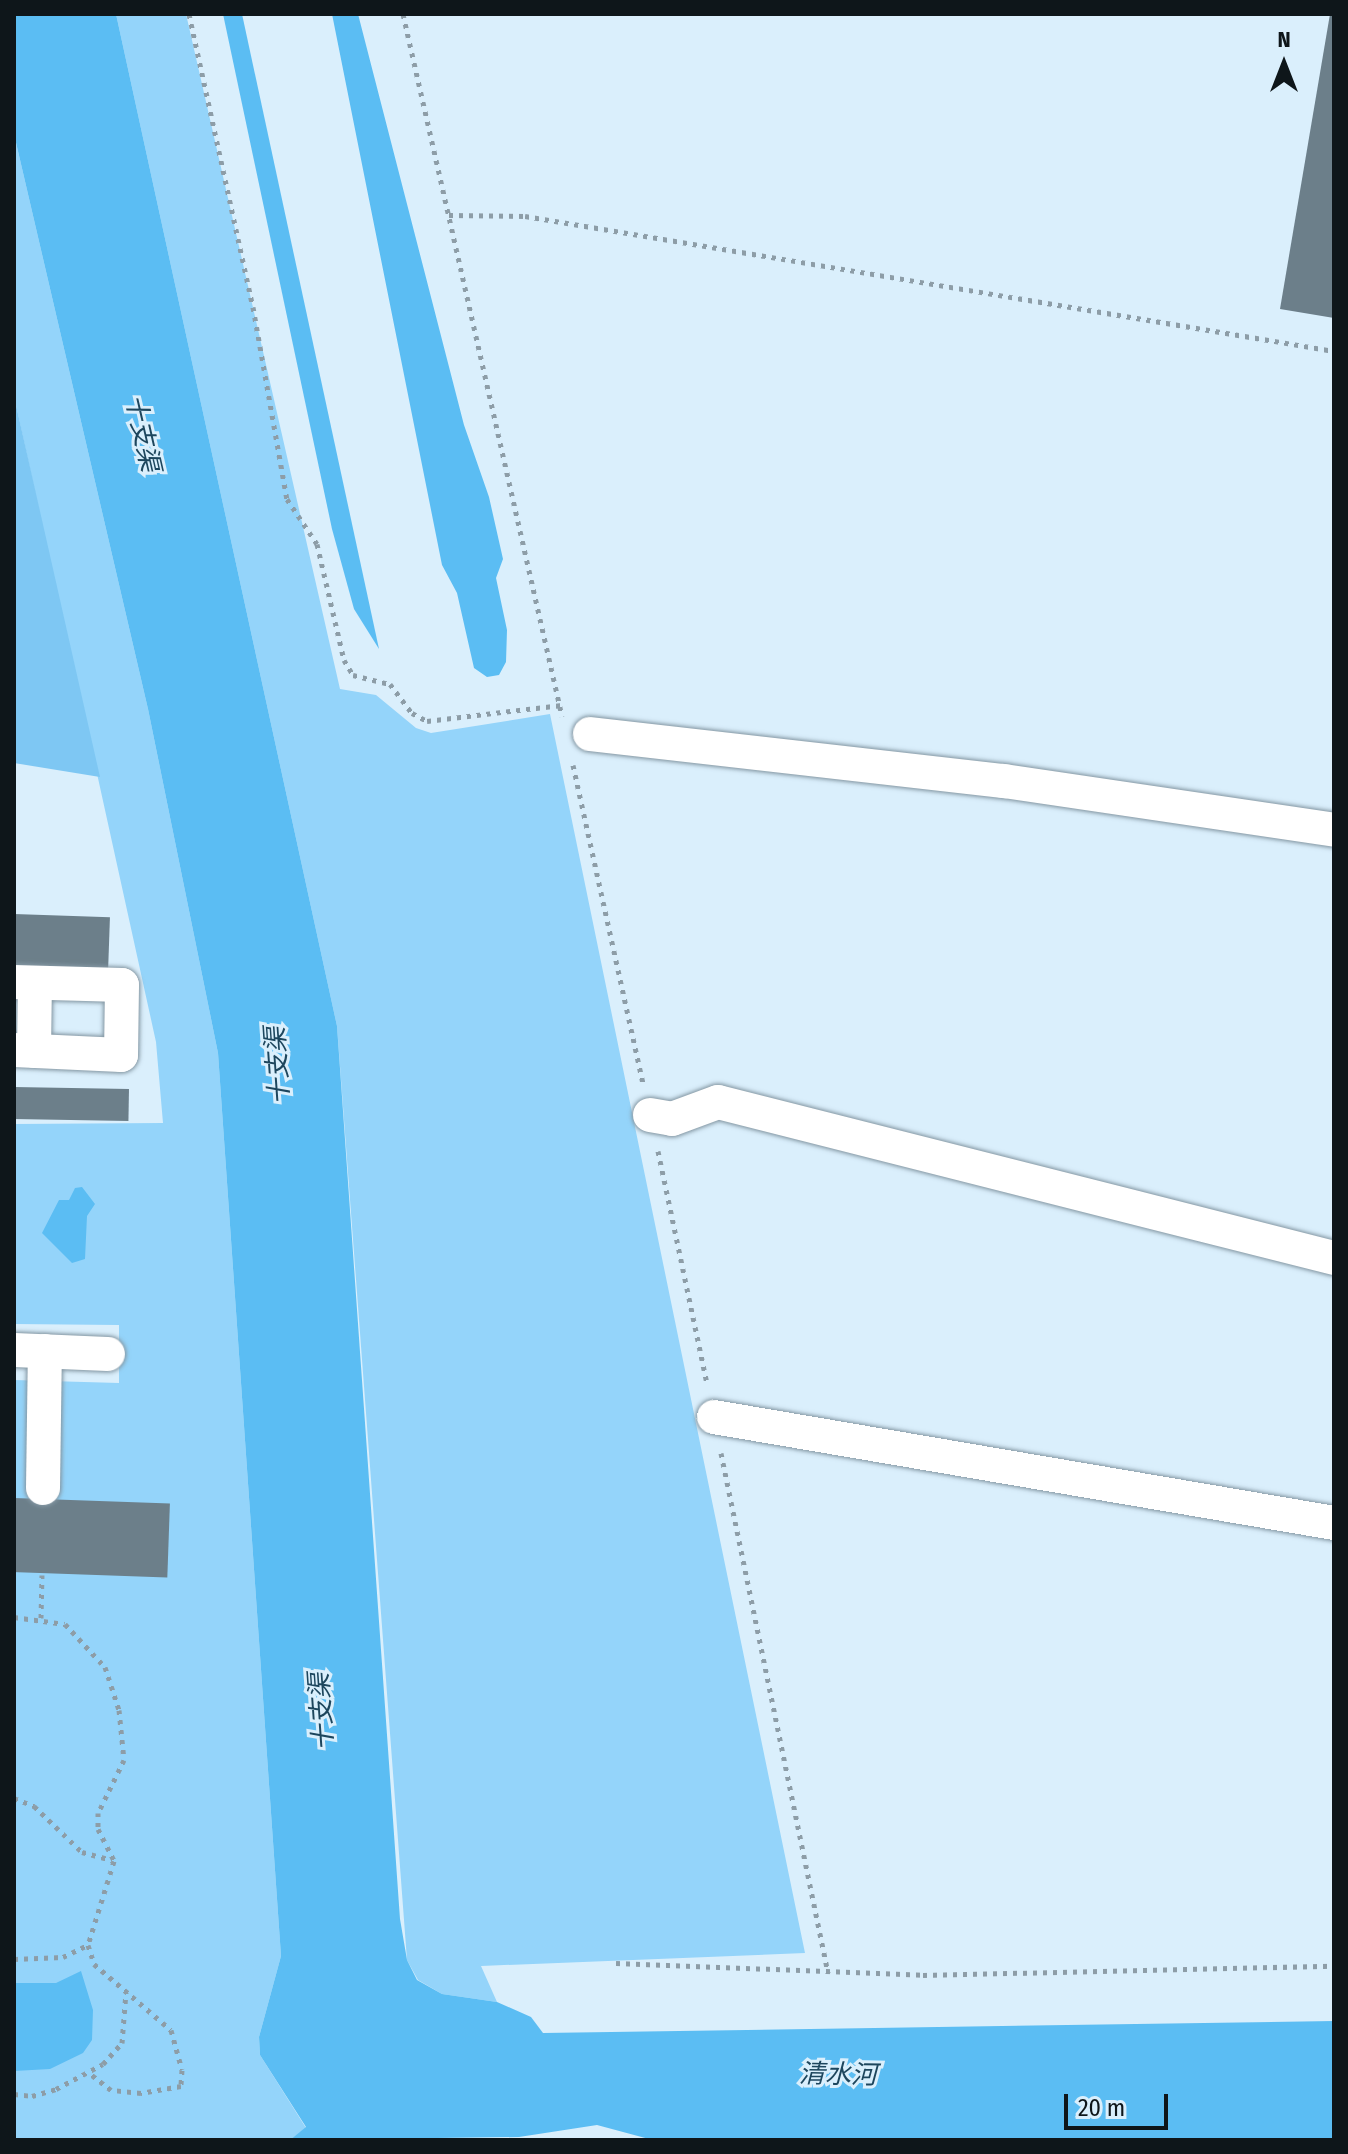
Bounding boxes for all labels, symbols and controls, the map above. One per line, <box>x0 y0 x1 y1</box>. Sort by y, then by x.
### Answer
north arrow <box>1244 24 1324 104</box>
text: N <box>1277 26 1291 53</box>
water label: 十支渠 <box>118 391 166 475</box>
water label: 十支渠 <box>260 1026 296 1106</box>
water label: 十支渠 <box>304 1672 340 1752</box>
water label: 清水河 <box>799 2059 877 2091</box>
scale bar <box>1068 2078 1172 2128</box>
text: 20 m <box>1078 2094 1125 2122</box>

